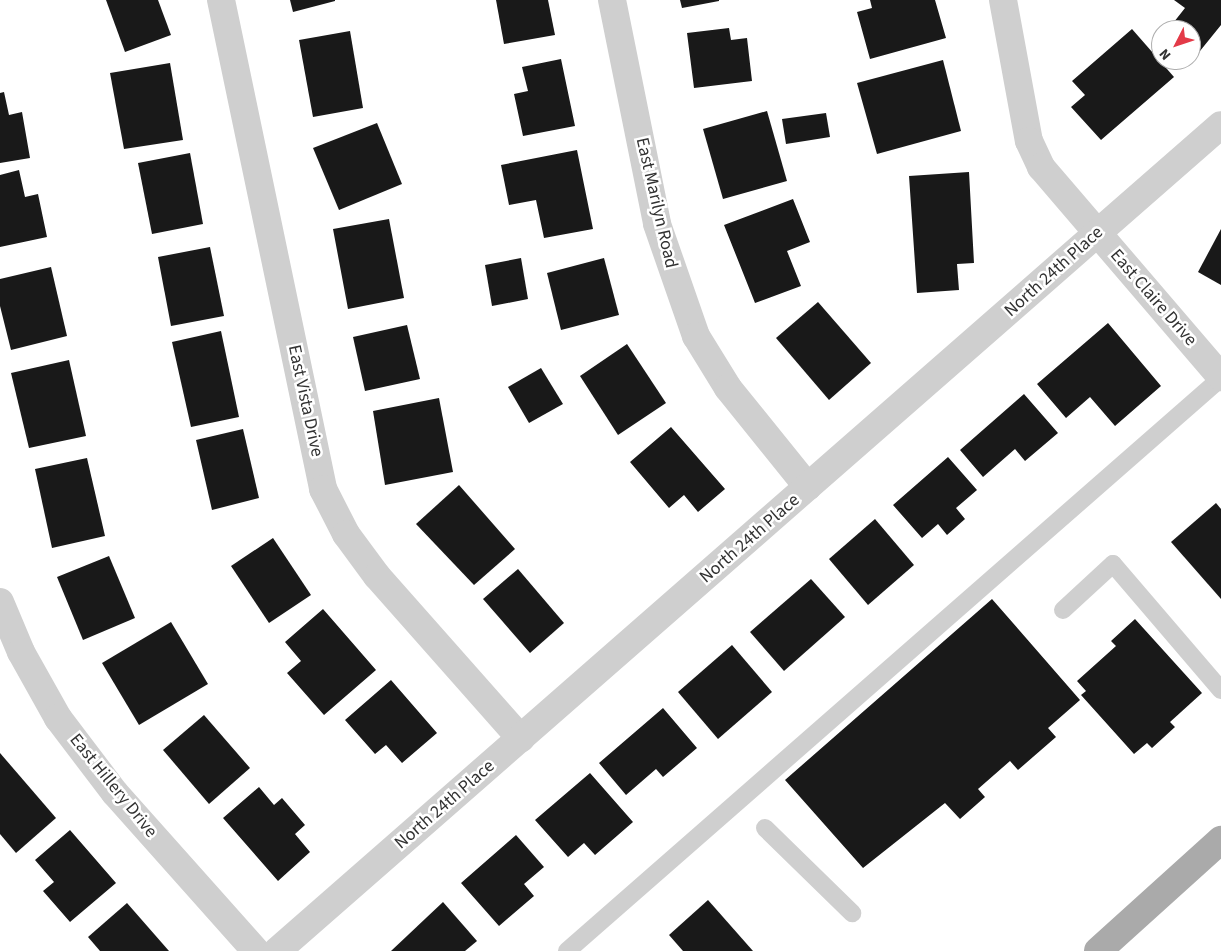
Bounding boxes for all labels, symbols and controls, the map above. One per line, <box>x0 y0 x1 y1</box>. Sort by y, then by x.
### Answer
north arrow <box>1151 20 1201 70</box>
text: N <box>1155 44 1176 64</box>
street label: East Marilyn Road <box>630 136 682 270</box>
street label: North 24th Place <box>1000 222 1108 322</box>
street label: East Claire Drive <box>1105 245 1201 351</box>
street label: East Vista Drive <box>283 343 327 459</box>
street label: North 24th Place <box>696 490 804 588</box>
street label: East Hillery Drive <box>65 730 161 842</box>
street label: North 24th Place <box>391 756 499 854</box>

